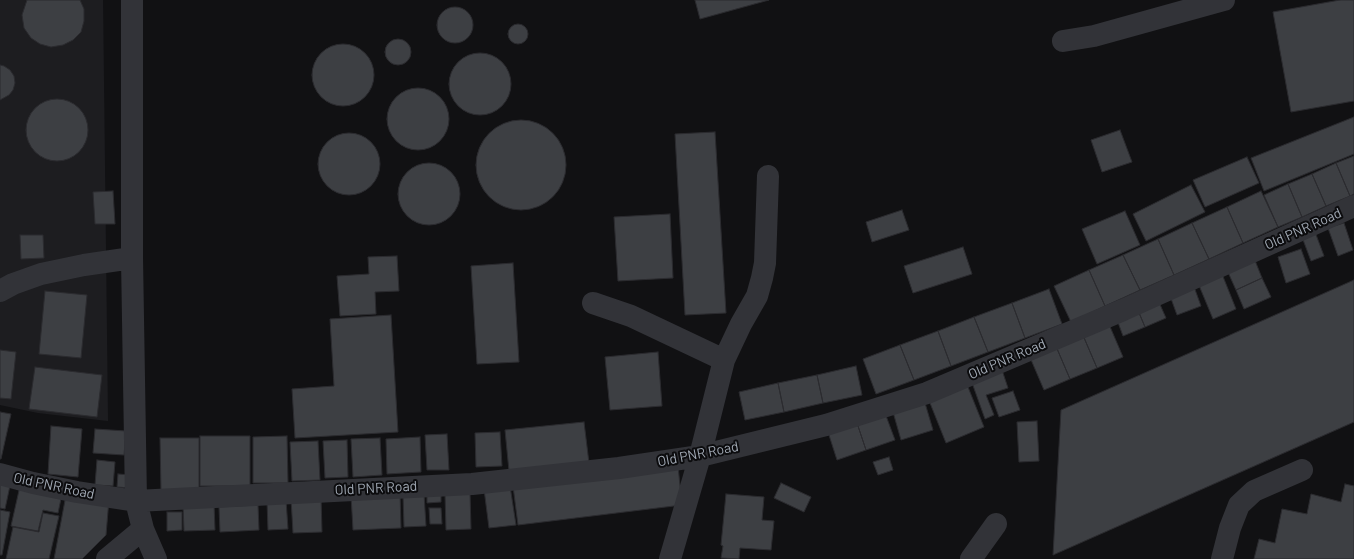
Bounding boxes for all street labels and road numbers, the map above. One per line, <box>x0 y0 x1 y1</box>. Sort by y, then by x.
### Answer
street label: Old PNR Road <box>1262 205 1344 253</box>
street label: Old PNR Road <box>966 335 1048 383</box>
street label: Old PNR Road <box>656 438 740 470</box>
street label: Old PNR Road <box>12 469 96 503</box>
street label: Old PNR Road <box>334 477 418 499</box>

